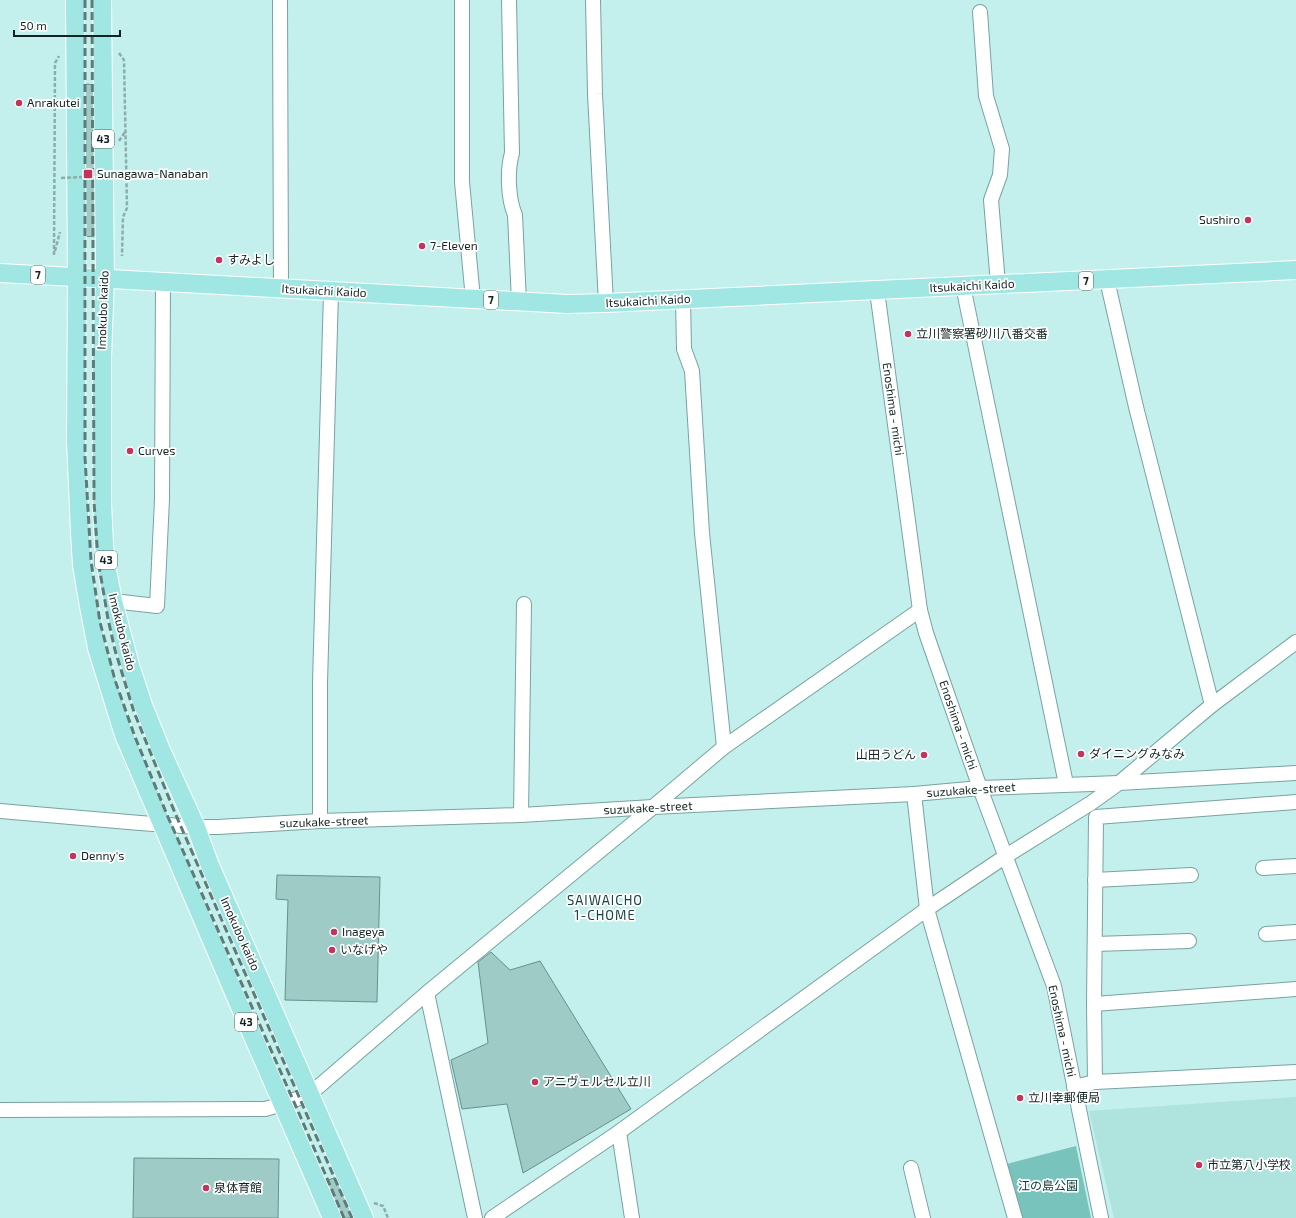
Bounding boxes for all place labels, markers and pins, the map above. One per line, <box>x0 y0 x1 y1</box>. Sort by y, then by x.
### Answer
place label: Anrakutei <box>27 95 80 109</box>
marker: Anrakutei <box>14 98 24 108</box>
place label: Sunagawa-Nanaban <box>97 166 208 180</box>
marker: Sunagawa-Nanaban <box>82 168 94 180</box>
place label: Sushiro <box>1199 212 1240 226</box>
marker: Sushiro <box>1243 215 1253 225</box>
place label: 7-Eleven <box>430 238 478 252</box>
marker: 7-Eleven <box>417 241 427 251</box>
place label: すみよし <box>227 252 275 266</box>
marker: すみよし <box>214 255 224 265</box>
place label: 立川警察署砂川八番交番 <box>916 326 1048 340</box>
marker: 立川警察署砂川八番交番 <box>903 329 913 339</box>
place label: Curves <box>138 443 175 457</box>
marker: Curves <box>125 446 135 456</box>
place label: ダイニングみなみ <box>1089 746 1185 760</box>
place label: 山田うどん <box>856 747 916 761</box>
marker: ダイニングみなみ <box>1076 749 1086 759</box>
marker: 山田うどん <box>919 750 929 760</box>
place label: Denny's <box>81 848 124 862</box>
marker: Denny's <box>68 851 78 861</box>
place label: Inageya <box>342 924 385 938</box>
marker: Inageya <box>329 927 339 937</box>
place label: いなげや <box>340 942 388 956</box>
marker: いなげや <box>327 945 337 955</box>
place label: アニヴェルセル立川 <box>543 1074 651 1088</box>
marker: アニヴェルセル立川 <box>530 1077 540 1087</box>
place label: 立川幸郵便局 <box>1028 1090 1100 1104</box>
marker: 立川幸郵便局 <box>1015 1093 1025 1103</box>
place label: 市立第八小学校 <box>1207 1157 1291 1171</box>
marker: 市立第八小学校 <box>1194 1160 1204 1170</box>
place label: 泉体育館 <box>214 1180 262 1194</box>
marker: 泉体育館 <box>201 1183 211 1193</box>

